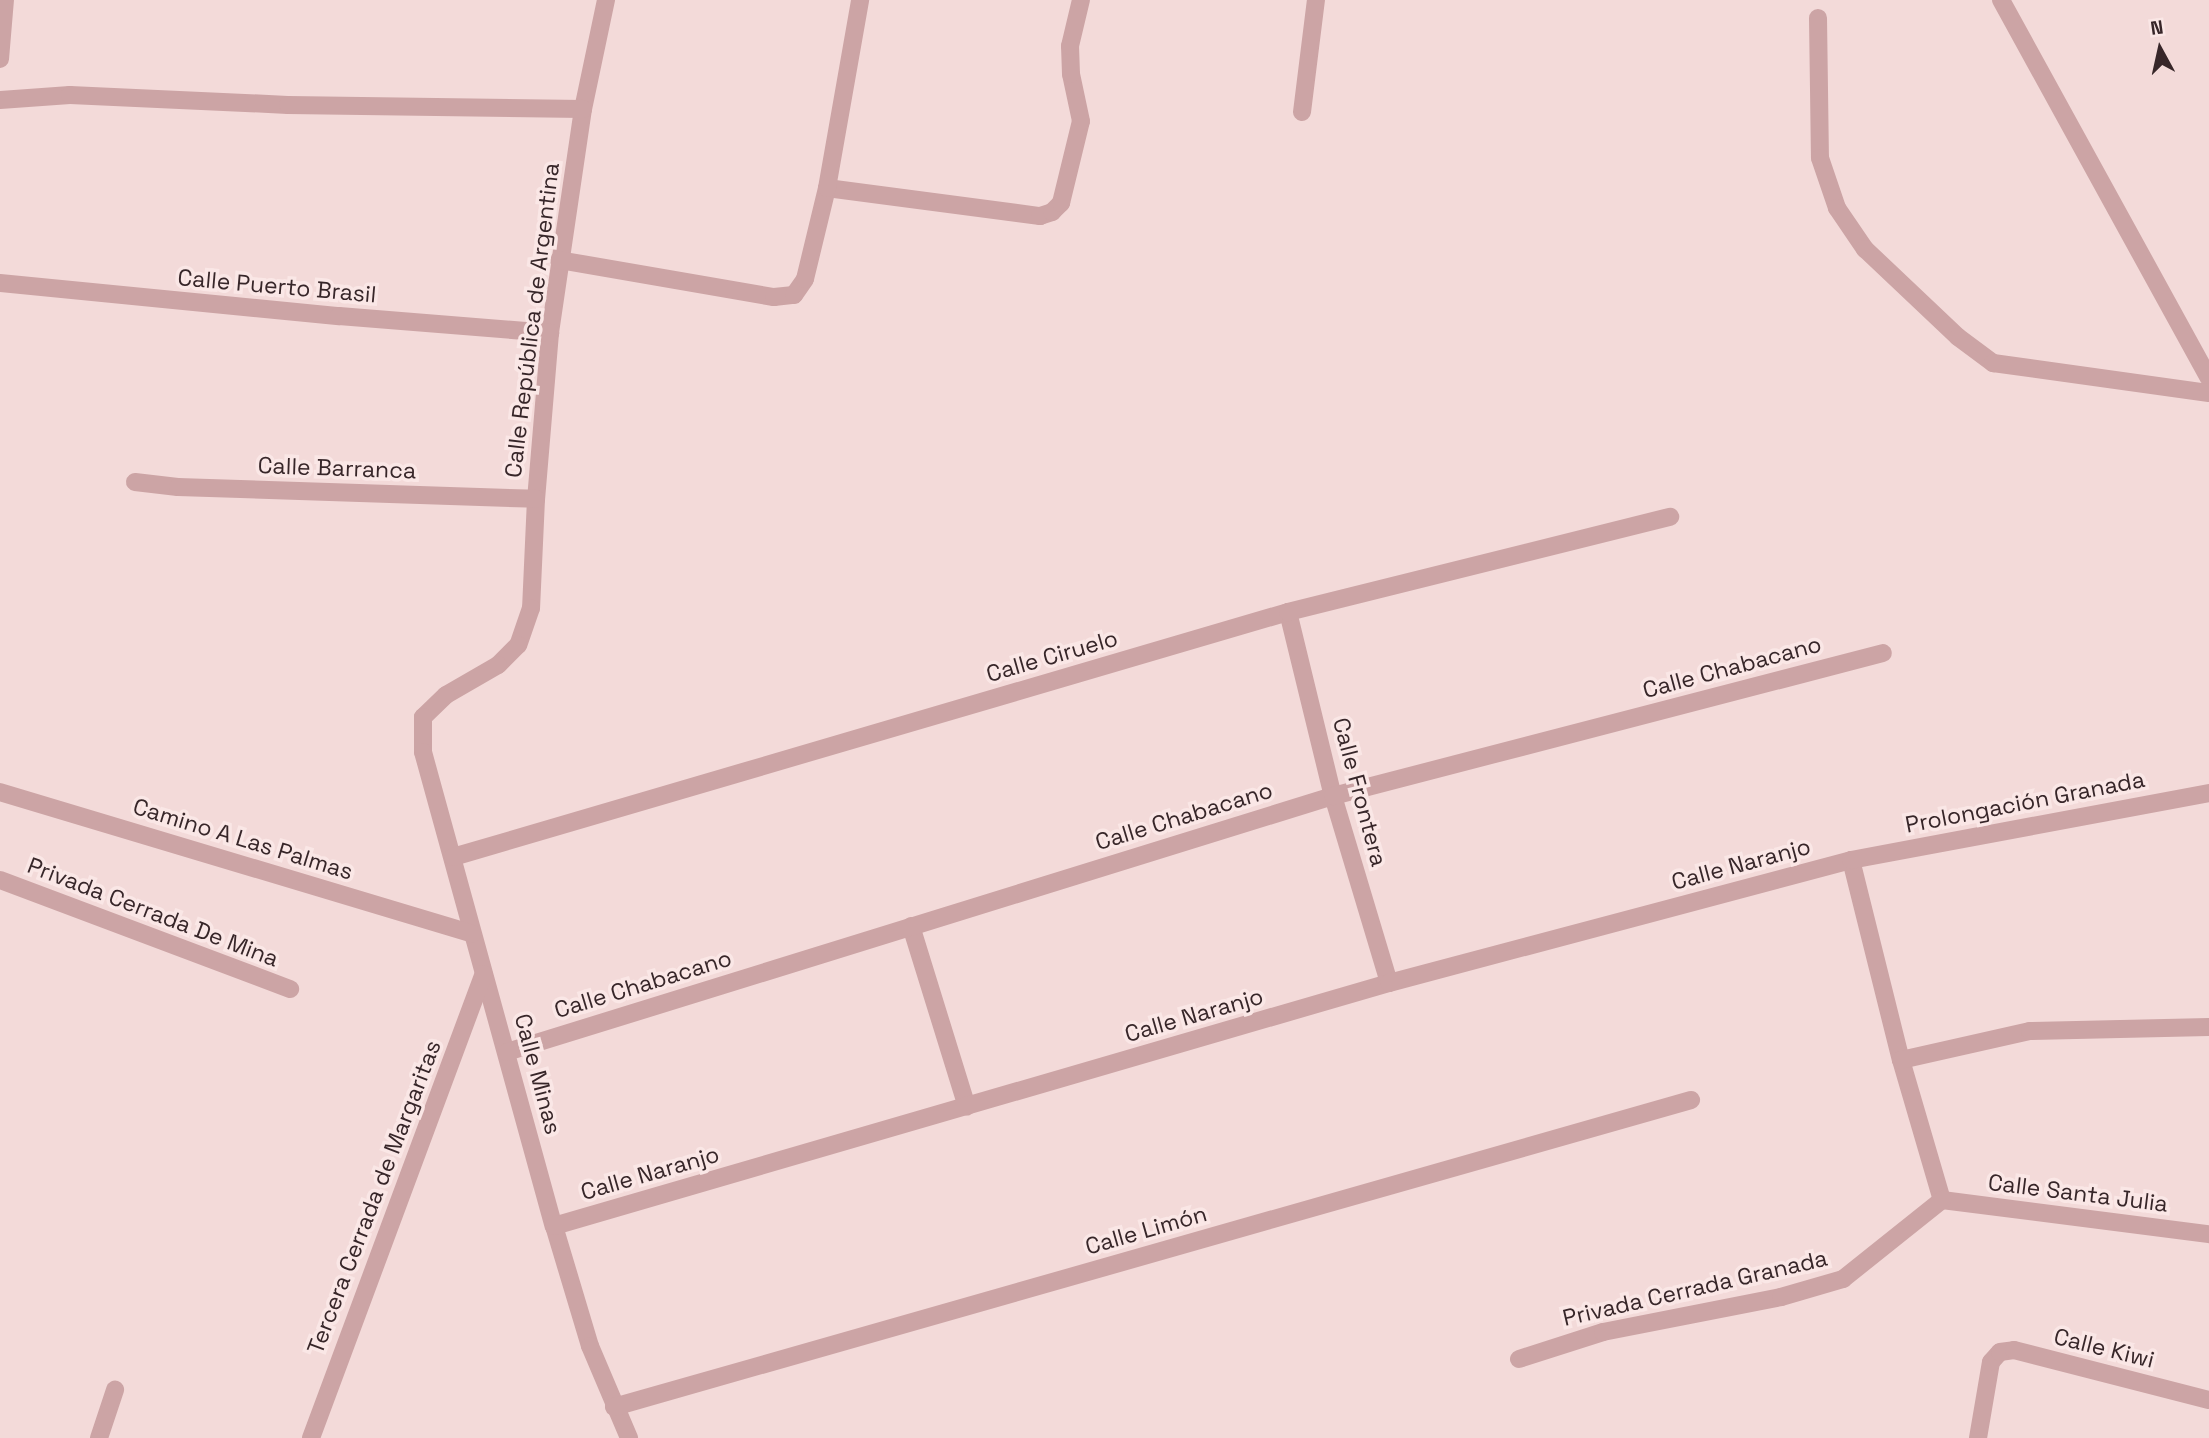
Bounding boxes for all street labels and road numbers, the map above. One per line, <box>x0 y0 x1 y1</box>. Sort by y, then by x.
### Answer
street label: Calle República de Argentina <box>499 161 565 479</box>
street label: Calle Puerto Brasil <box>177 264 377 308</box>
street label: Calle Barranca <box>257 451 417 485</box>
street label: Calle Ciruelo <box>983 624 1121 688</box>
street label: Calle Chabacano <box>1640 630 1824 704</box>
street label: Calle Frontera <box>1327 715 1393 869</box>
street label: Prolongación Granada <box>1903 765 2147 839</box>
street label: Calle Chabacano <box>1092 776 1276 856</box>
street label: Camino A Las Palmas <box>129 792 357 886</box>
street label: Calle Naranjo <box>1668 832 1814 896</box>
street label: Privada Cerrada De Mina <box>23 851 283 973</box>
street label: Calle Chabacano <box>551 944 735 1024</box>
street label: Calle Naranjo <box>1122 982 1266 1048</box>
street label: Calle Minas <box>509 1011 567 1137</box>
street label: Tercera Cerrada de Margaritas <box>301 1036 447 1358</box>
street label: Calle Naranjo <box>578 1140 722 1206</box>
street label: Calle Santa Julia <box>1986 1168 2170 1218</box>
street label: Calle Limón <box>1082 1199 1210 1261</box>
street label: Privada Cerrada Granada <box>1560 1244 1830 1332</box>
street label: Calle Kiwi <box>2051 1322 2157 1374</box>

